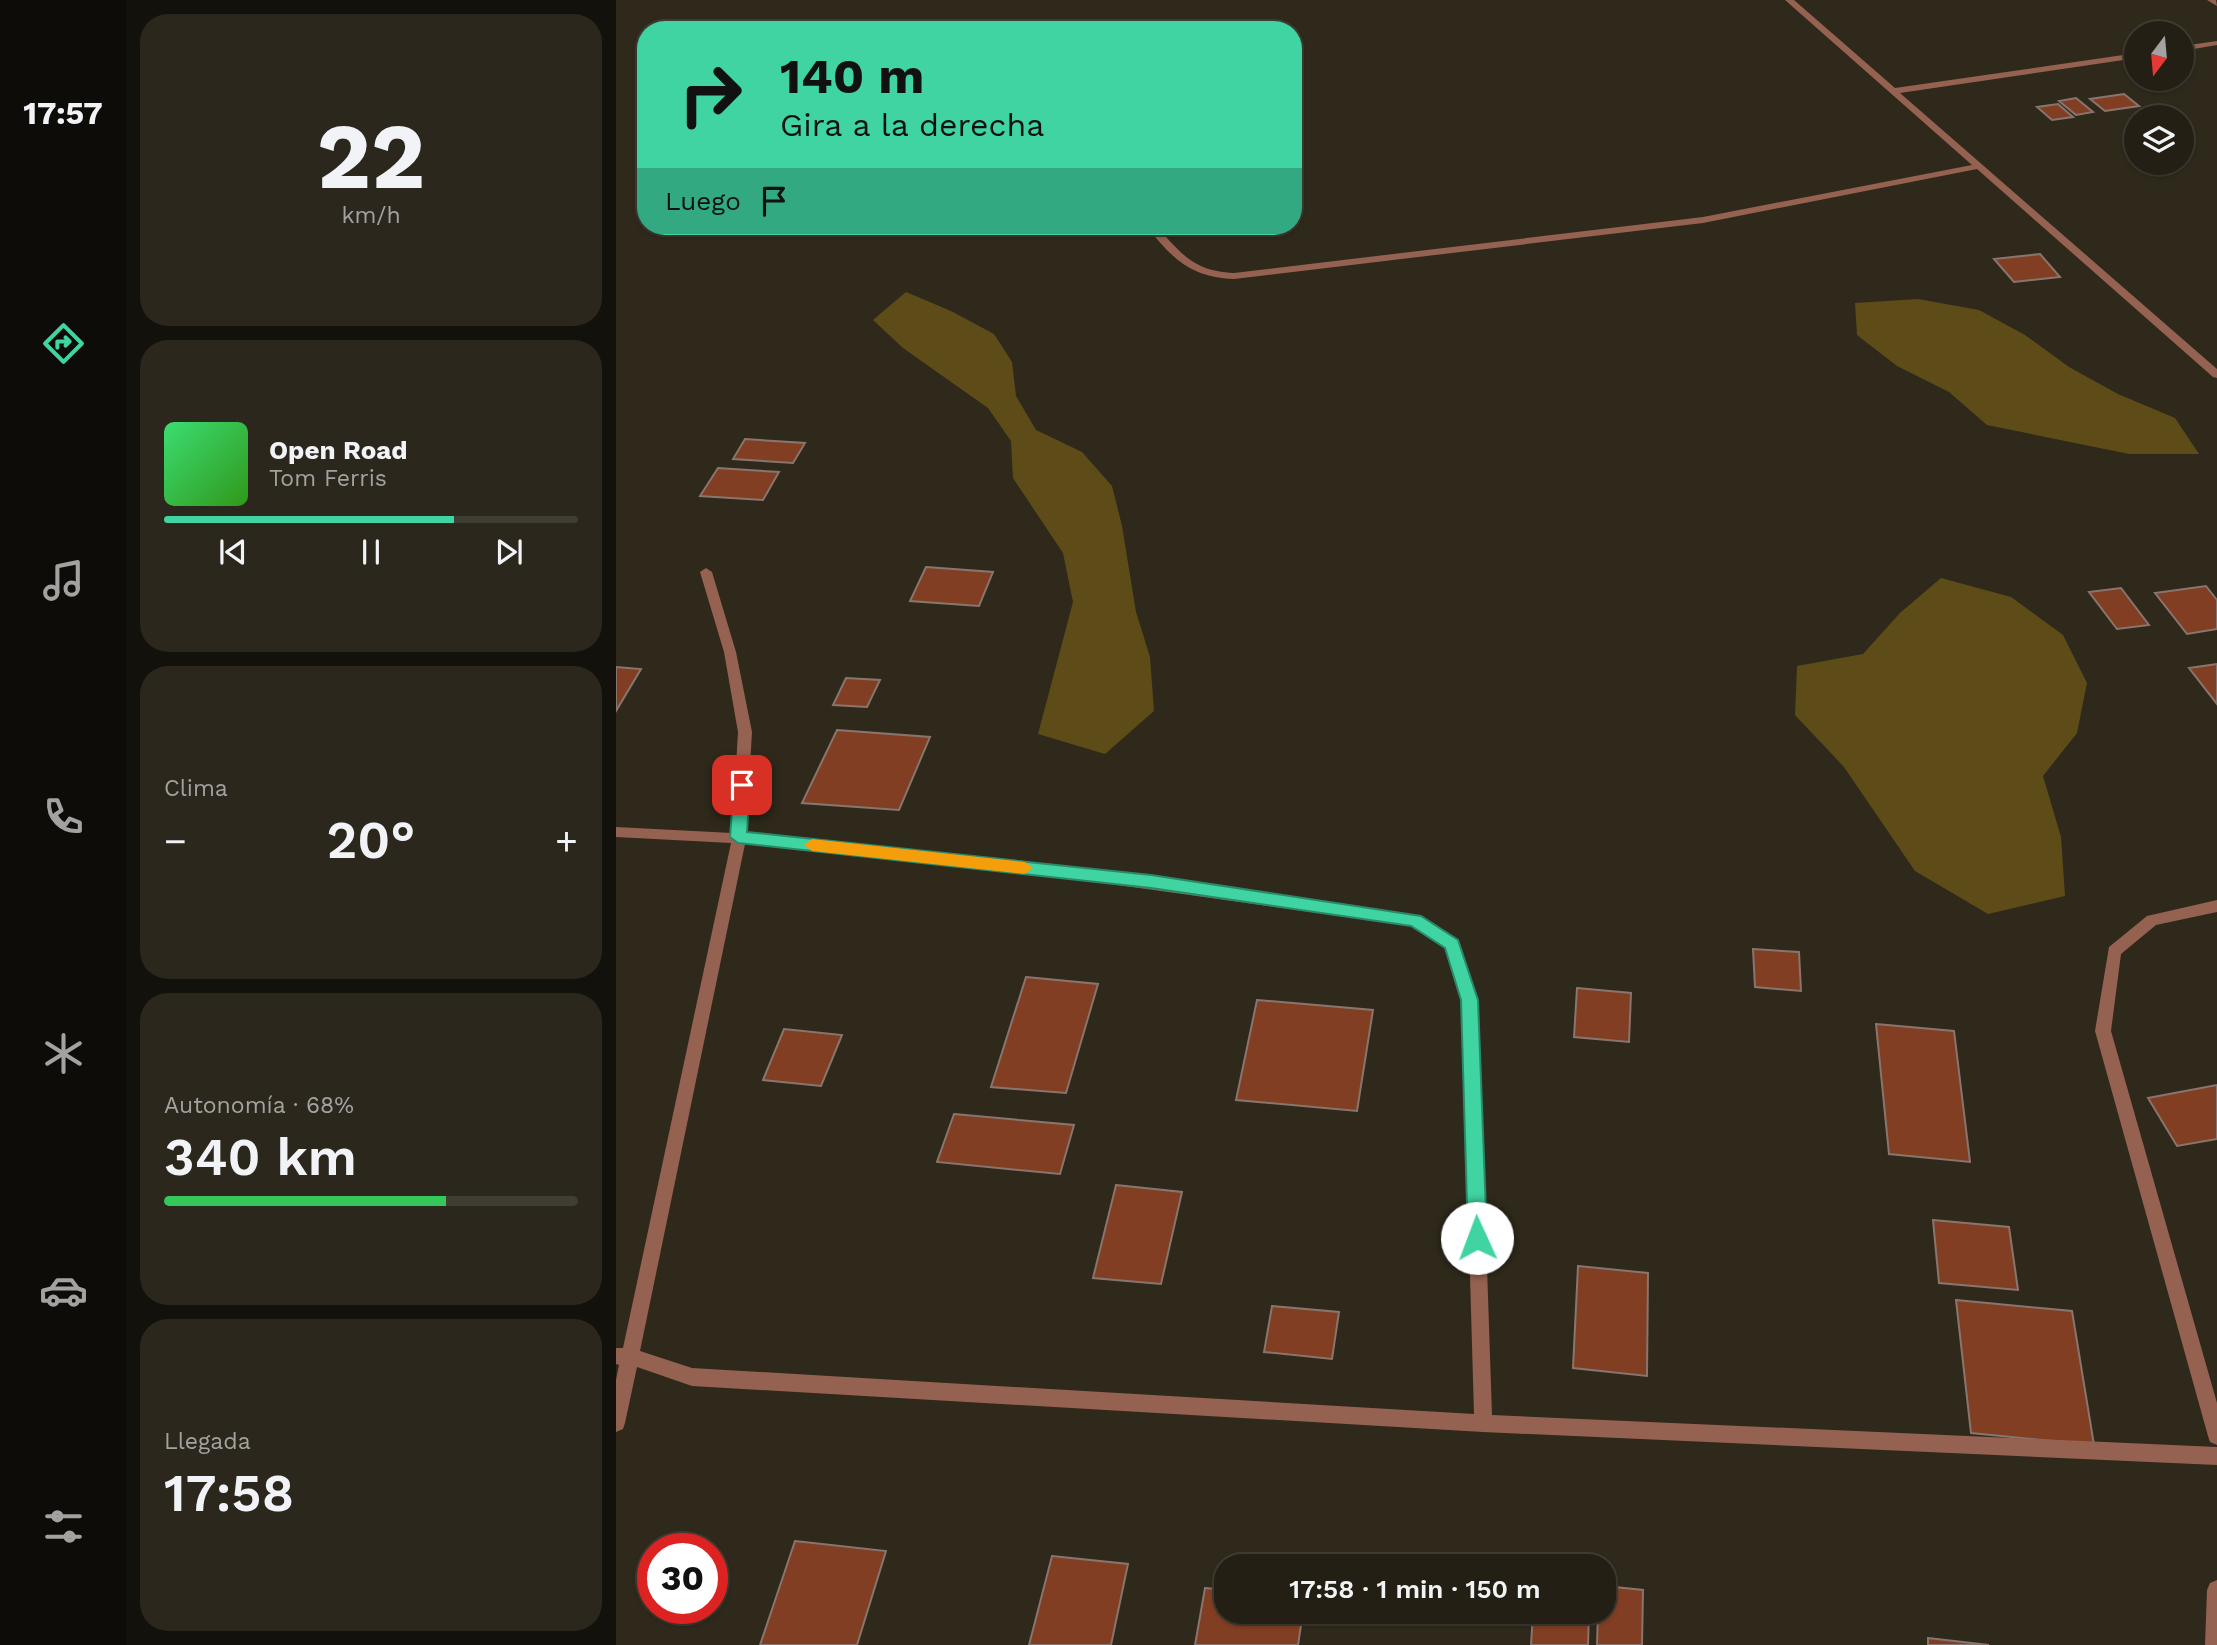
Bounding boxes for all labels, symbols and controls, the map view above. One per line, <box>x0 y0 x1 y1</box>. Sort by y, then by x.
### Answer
north arrow <box>2124 21 2194 91</box>
map controls <box>2124 21 2194 175</box>
text: 140 m <box>780 47 924 105</box>
icon: right <box>665 49 756 140</box>
text: 17:57 <box>23 94 103 132</box>
text: 22 <box>317 103 425 210</box>
button: layers <box>2124 105 2194 175</box>
text: Gira a la derecha <box>780 106 1044 144</box>
icon: arrive <box>755 182 793 220</box>
text: Luego <box>665 186 741 216</box>
text: km/h <box>341 202 401 229</box>
icon: directions <box>39 319 88 368</box>
text: Open Road <box>269 435 407 465</box>
text: Tom Ferris <box>269 465 387 492</box>
icon: previous <box>214 533 252 571</box>
icon: pause <box>352 533 390 571</box>
icon: next <box>490 533 528 571</box>
icon: music <box>39 556 88 605</box>
pin <box>712 755 772 815</box>
icon: arrive <box>723 766 761 804</box>
text: Clima <box>164 775 228 802</box>
icon: phone <box>39 792 88 841</box>
text: 20° <box>327 810 415 871</box>
text: − <box>164 819 187 863</box>
text: + <box>555 819 578 863</box>
icon: climate <box>39 1029 88 1078</box>
text: Autonomía · 68% <box>164 1092 354 1119</box>
text: 340 km <box>164 1127 357 1188</box>
position arrow <box>1440 1201 1514 1275</box>
icon: car <box>39 1266 88 1315</box>
text: Llegada <box>164 1428 251 1455</box>
text: 17:58 <box>164 1463 294 1524</box>
icon: filters <box>39 1502 88 1551</box>
speed limit sign: 30 <box>637 1533 728 1624</box>
text: 17:58 · 1 min · 150 m <box>1289 1574 1541 1604</box>

